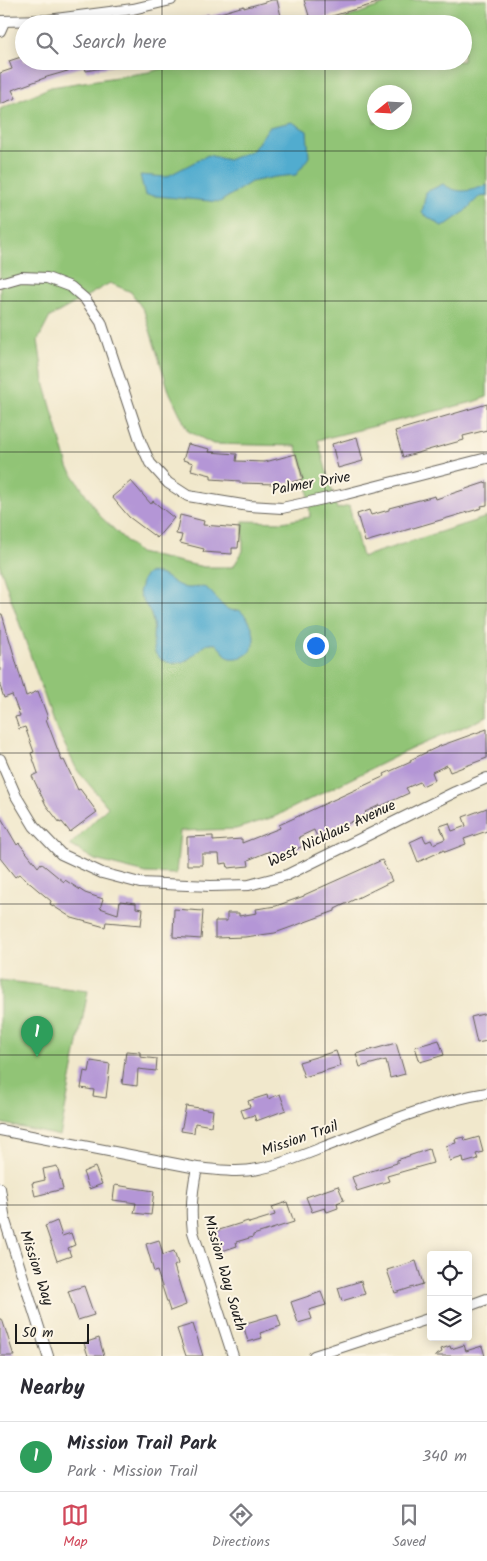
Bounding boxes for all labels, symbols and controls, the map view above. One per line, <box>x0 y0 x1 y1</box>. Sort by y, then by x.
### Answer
search box <box>15 15 472 70</box>
text: Search here <box>73 28 167 58</box>
icon: search <box>33 29 61 57</box>
north arrow <box>367 85 412 130</box>
street label: Palmer Drive <box>270 465 353 503</box>
your location <box>303 633 329 659</box>
street label: West Nicklaus Avenue <box>264 794 400 874</box>
pin: 1 <box>21 1016 53 1057</box>
street label: Mission Trail <box>258 1115 342 1163</box>
street label: Mission Way South <box>196 1212 252 1334</box>
street label: Mission Way <box>12 1227 60 1310</box>
map controls <box>427 1251 472 1341</box>
button: locate <box>427 1251 472 1296</box>
button: layers <box>427 1296 472 1341</box>
scale bar <box>15 1321 89 1344</box>
text: 50 m <box>22 1322 53 1344</box>
text: Nearby <box>20 1372 85 1405</box>
text: Mission Trail Park <box>67 1429 216 1459</box>
text: 1 <box>34 1444 38 1469</box>
text: 340 m <box>422 1444 467 1469</box>
text: Park · Mission Trail <box>67 1459 198 1484</box>
tab: Map <box>61 1501 89 1553</box>
tab: Directions <box>212 1501 270 1553</box>
tab: Saved <box>392 1501 426 1553</box>

